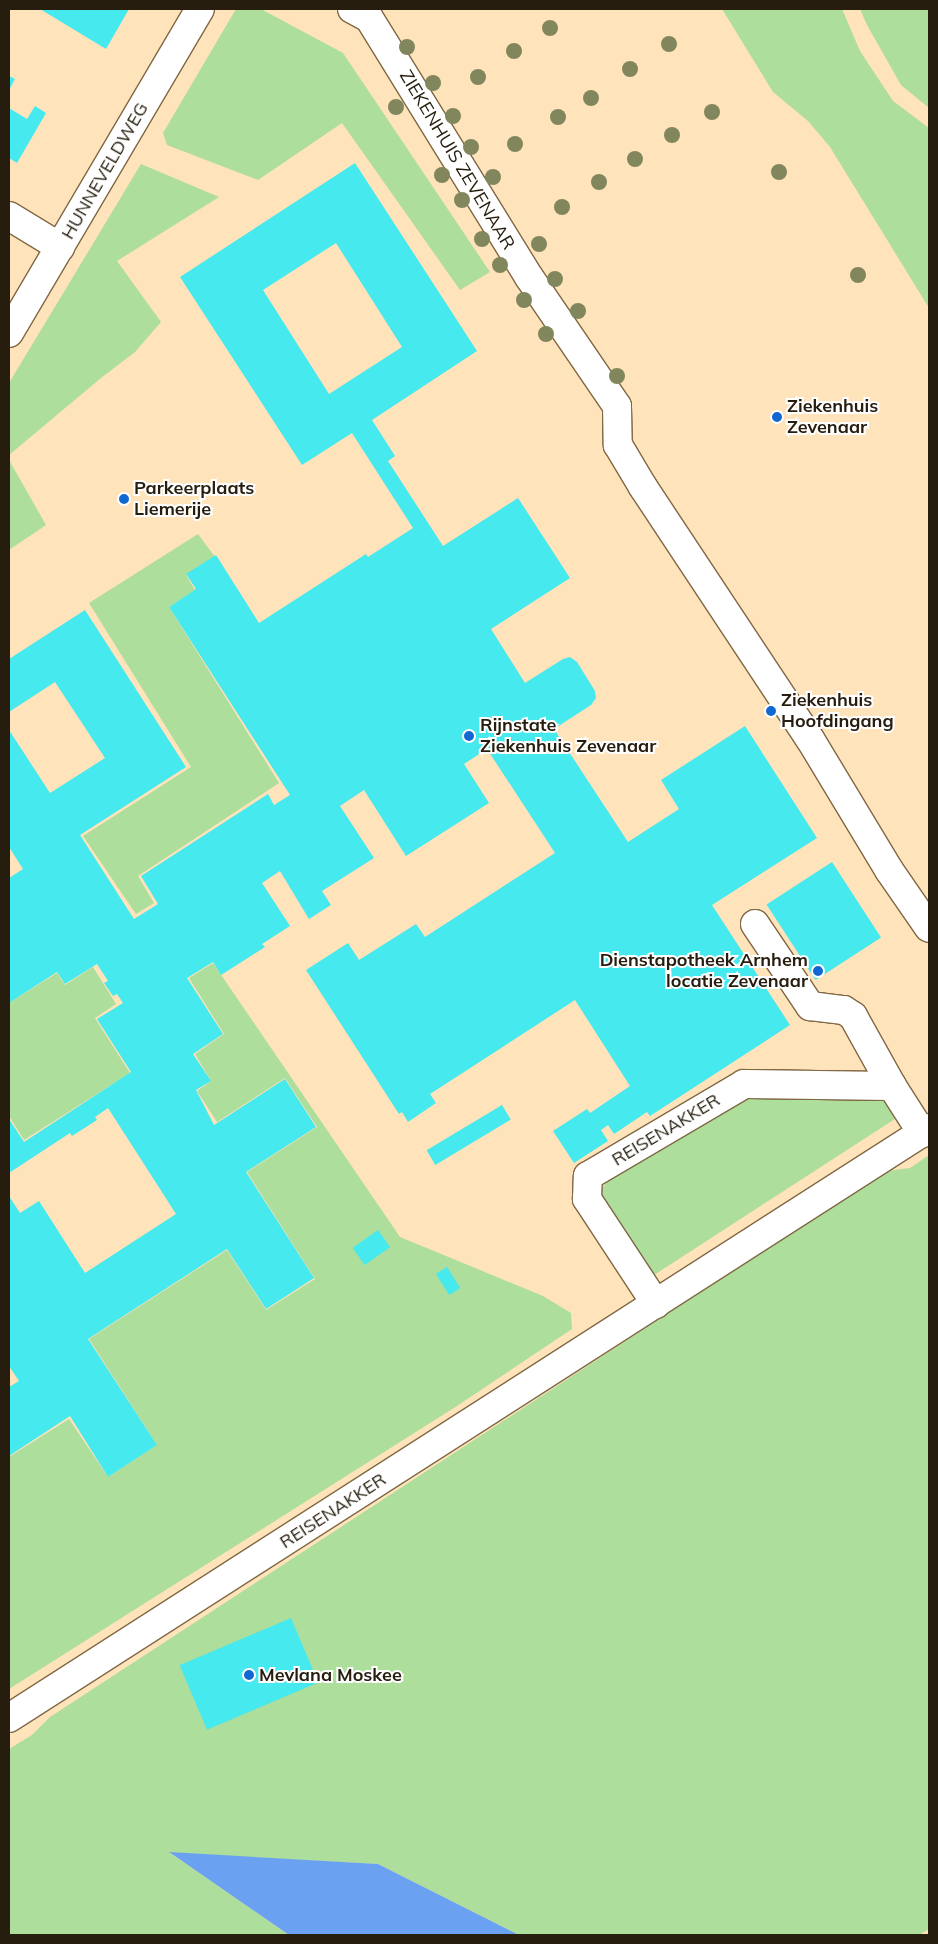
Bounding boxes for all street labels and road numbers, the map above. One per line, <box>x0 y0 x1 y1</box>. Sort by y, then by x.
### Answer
street label: ZIEKENHUIS ZEVENAAR <box>395 66 519 254</box>
street label: HUNNEVELDWEG <box>57 99 153 243</box>
street label: REISENAKKER <box>608 1089 724 1171</box>
street label: REISENAKKER <box>276 1469 390 1553</box>

